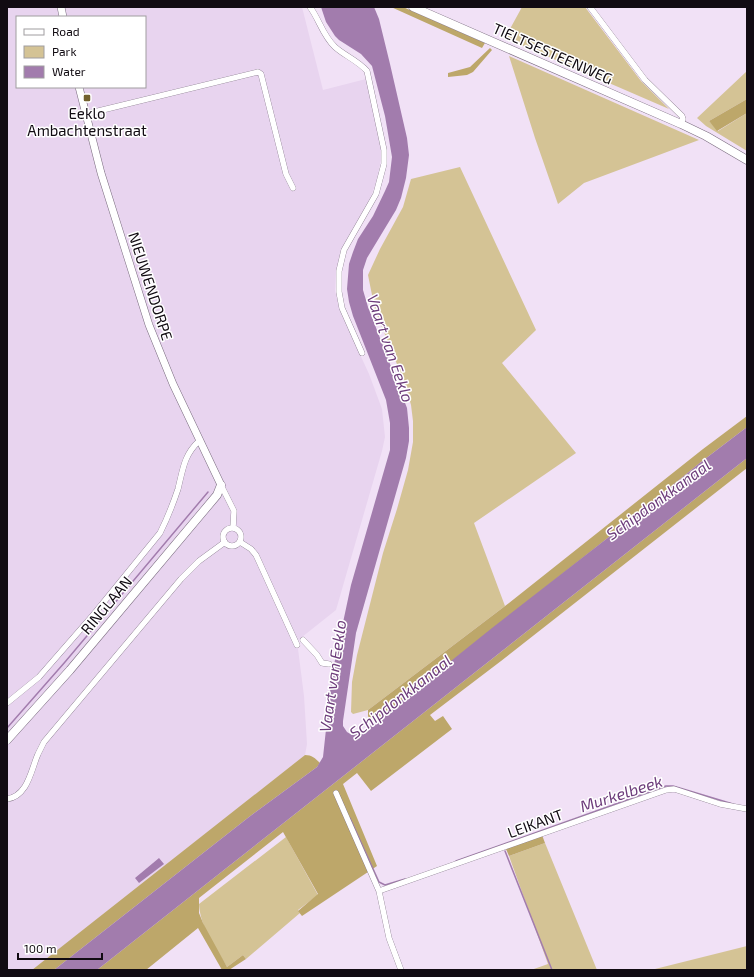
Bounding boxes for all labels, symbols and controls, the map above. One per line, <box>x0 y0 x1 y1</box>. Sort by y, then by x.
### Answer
legend <box>16 16 146 88</box>
street label: TIELTSESTEENWEG <box>490 19 616 87</box>
text: Road <box>52 24 80 38</box>
text: Park <box>52 44 77 58</box>
text: Water <box>52 64 86 78</box>
marker: Eeklo Ambachtenstraat <box>82 93 92 103</box>
place label: Eeklo Ambachtenstraat <box>27 104 147 139</box>
street label: NIEUWENDORPE <box>125 230 177 342</box>
water label: Vaart van Eeklo <box>364 291 418 405</box>
water label: Schipdonkkanaal <box>602 455 714 543</box>
street label: RINGLAAN <box>77 572 135 638</box>
water label: Vaart van Eeklo <box>315 619 349 733</box>
water label: Schipdonkkanaal <box>345 650 455 742</box>
water label: Murkelbeek <box>577 771 665 815</box>
street label: LEIKANT <box>505 805 565 841</box>
scale bar <box>18 935 102 961</box>
text: 100 m <box>24 941 56 955</box>

